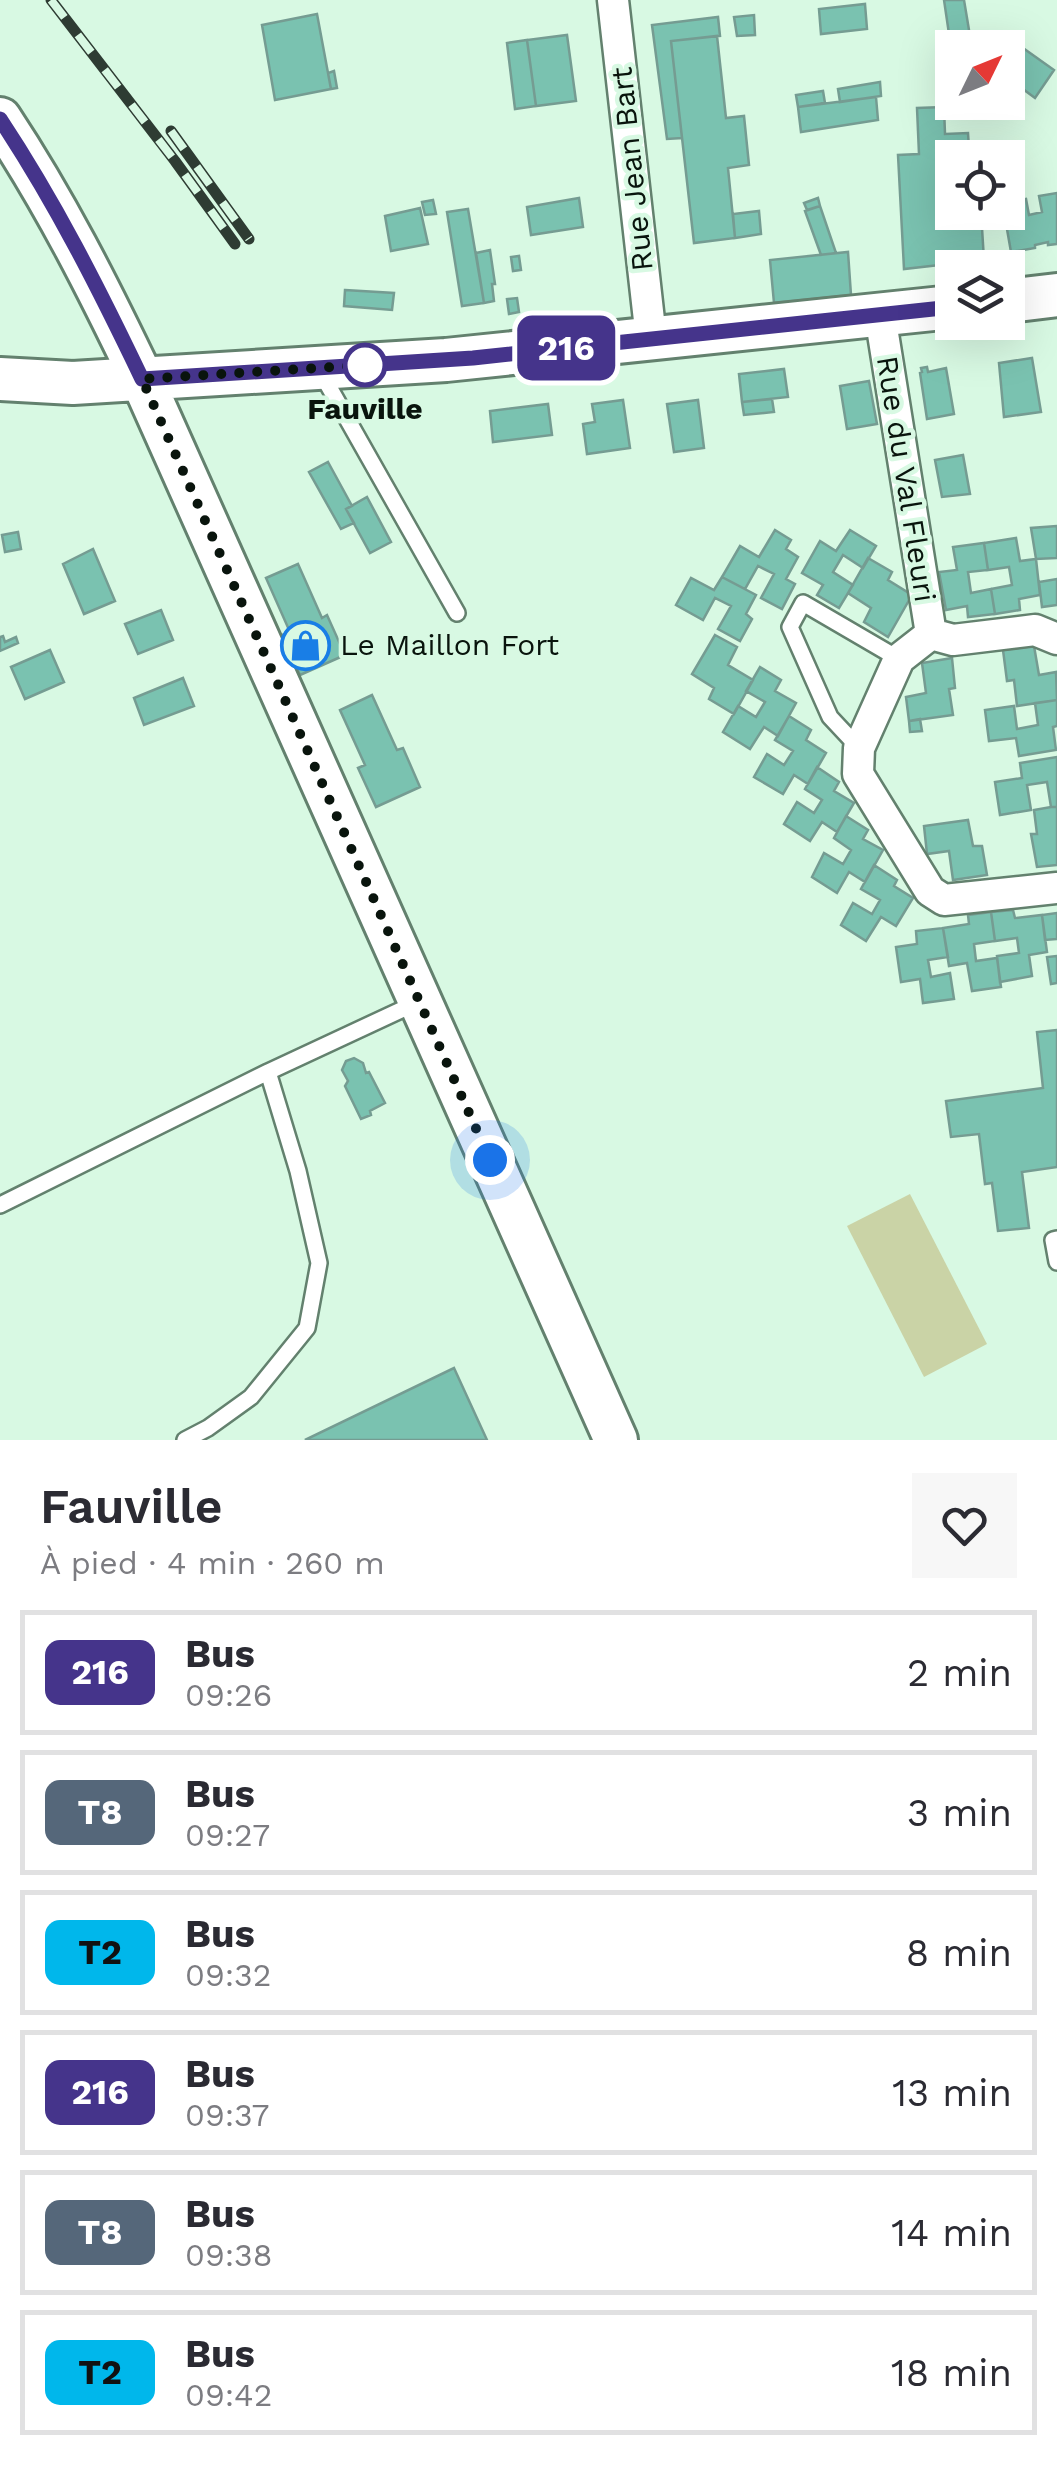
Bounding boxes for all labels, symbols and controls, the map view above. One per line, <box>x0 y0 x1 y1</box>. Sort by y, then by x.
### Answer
north arrow <box>935 30 1025 120</box>
map controls <box>935 30 1025 340</box>
street label: Rue Jean Bart <box>603 65 660 273</box>
button: locate <box>935 140 1025 230</box>
button: layers <box>935 250 1025 340</box>
line badge: 216 <box>508 316 624 380</box>
text: 216 <box>537 327 595 369</box>
marker: Fauville <box>344 344 386 386</box>
street label: Rue du Val Fleuri <box>870 353 943 604</box>
place label: Fauville <box>307 391 423 426</box>
shop icon: Le Maillon Fort <box>279 619 331 671</box>
place label: Le Maillon Fort <box>340 627 560 662</box>
your location <box>465 1135 515 1185</box>
button: heart <box>912 1473 1017 1578</box>
text: Fauville <box>40 1478 222 1535</box>
text: À pied · 4 min · 260 m <box>40 1544 385 1582</box>
text: Bus <box>185 1632 255 1676</box>
text: 216 <box>71 1651 129 1693</box>
text: 2 min <box>907 1651 1012 1695</box>
text: 09:26 <box>185 1676 272 1714</box>
text: Bus <box>185 1772 255 1816</box>
text: T8 <box>78 1791 122 1833</box>
text: 3 min <box>907 1791 1012 1835</box>
text: 09:27 <box>185 1816 270 1854</box>
text: Bus <box>185 1912 255 1956</box>
text: T2 <box>78 1931 122 1973</box>
text: 8 min <box>906 1931 1012 1975</box>
text: 09:32 <box>185 1956 271 1994</box>
text: Bus <box>185 2052 255 2096</box>
text: 216 <box>71 2071 129 2113</box>
text: 13 min <box>892 2071 1012 2115</box>
text: 09:37 <box>185 2096 269 2134</box>
text: Bus <box>185 2192 255 2236</box>
text: T8 <box>78 2211 122 2253</box>
text: 14 min <box>891 2211 1012 2255</box>
text: 09:38 <box>185 2236 273 2274</box>
text: Bus <box>185 2332 255 2376</box>
text: T2 <box>78 2351 122 2393</box>
text: 18 min <box>891 2351 1012 2395</box>
text: 09:42 <box>185 2376 272 2414</box>

